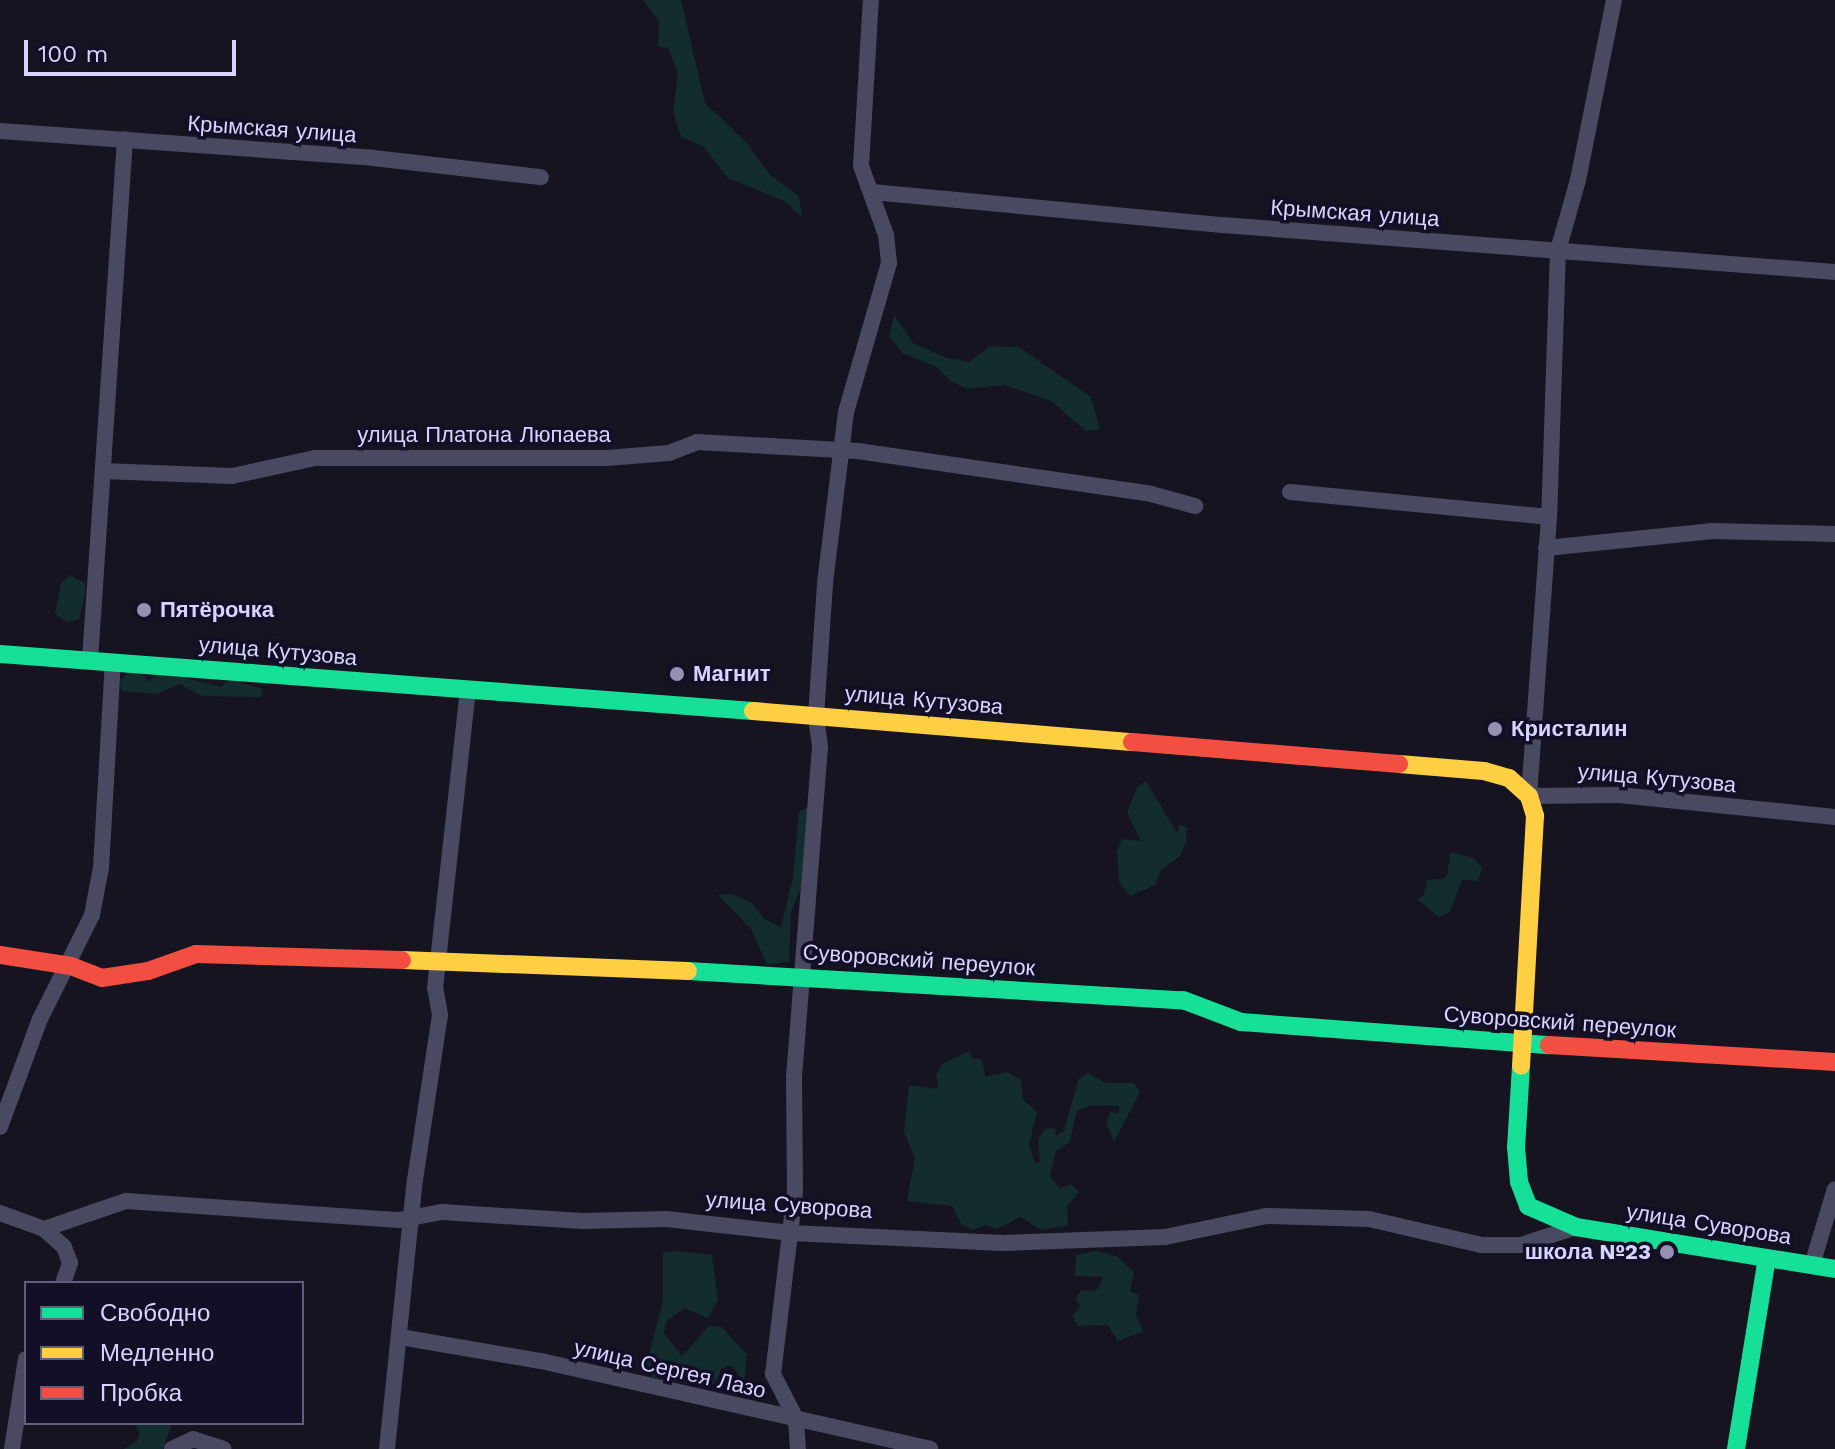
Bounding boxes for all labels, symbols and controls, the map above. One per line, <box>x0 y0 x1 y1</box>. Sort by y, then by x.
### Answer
scale bar <box>28 24 240 74</box>
text: 100 m <box>38 40 108 68</box>
street label: Крымская улица <box>187 110 357 148</box>
street label: Крымская улица <box>1270 194 1440 232</box>
street label: улица Платона Люпаева <box>357 422 611 448</box>
place label: Пятёрочка <box>160 597 274 623</box>
marker: Пятёрочка <box>135 601 153 619</box>
street label: улица Кутузова <box>198 631 358 671</box>
place label: Магнит <box>693 661 771 687</box>
marker: Магнит <box>668 665 686 683</box>
street label: улица Кутузова <box>844 680 1004 720</box>
place label: Кристалин <box>1511 716 1627 742</box>
marker: Кристалин <box>1486 720 1504 738</box>
street label: улица Кутузова <box>1577 758 1737 798</box>
street label: Суворовский переулок <box>802 939 1036 981</box>
street label: Суворовский переулок <box>1443 1001 1677 1043</box>
street label: улица Суворова <box>705 1186 873 1224</box>
street label: улица Суворова <box>1625 1198 1793 1250</box>
place label: школа №23 <box>1525 1239 1651 1265</box>
marker: школа №23 <box>1658 1243 1676 1261</box>
legend <box>24 1281 304 1425</box>
text: Свободно <box>100 1299 210 1327</box>
street label: улица Сергея Лазо <box>572 1334 768 1404</box>
text: Медленно <box>100 1339 214 1367</box>
text: Пробка <box>100 1379 182 1407</box>

